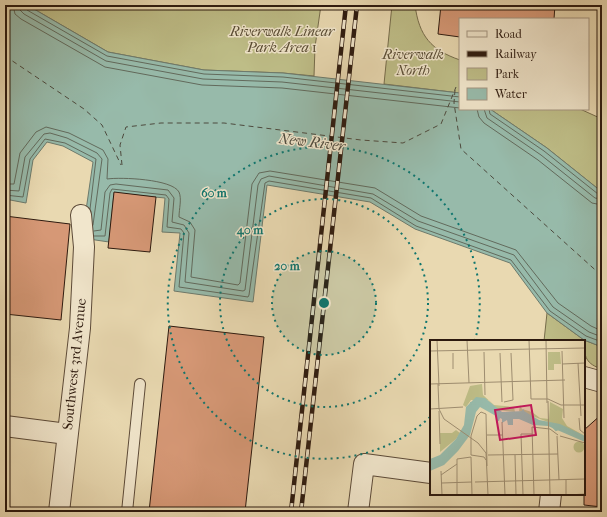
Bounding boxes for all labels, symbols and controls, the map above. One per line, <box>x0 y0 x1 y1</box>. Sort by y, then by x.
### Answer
legend <box>459 18 589 110</box>
park label: Riverwalk Linear Park Area 1 <box>229 23 336 56</box>
text: Road <box>495 27 522 41</box>
park label: Riverwalk North <box>381 46 444 79</box>
text: Railway <box>495 47 537 61</box>
text: Park <box>495 67 520 81</box>
text: Water <box>494 87 528 101</box>
water label: New River <box>277 129 347 155</box>
text: 60 m <box>201 186 228 200</box>
text: 40 m <box>236 223 264 238</box>
text: 20 m <box>274 259 301 273</box>
centre of rings <box>317 296 331 310</box>
street label: Southwest 3rd Avenue <box>59 297 90 431</box>
inset map <box>430 340 585 495</box>

